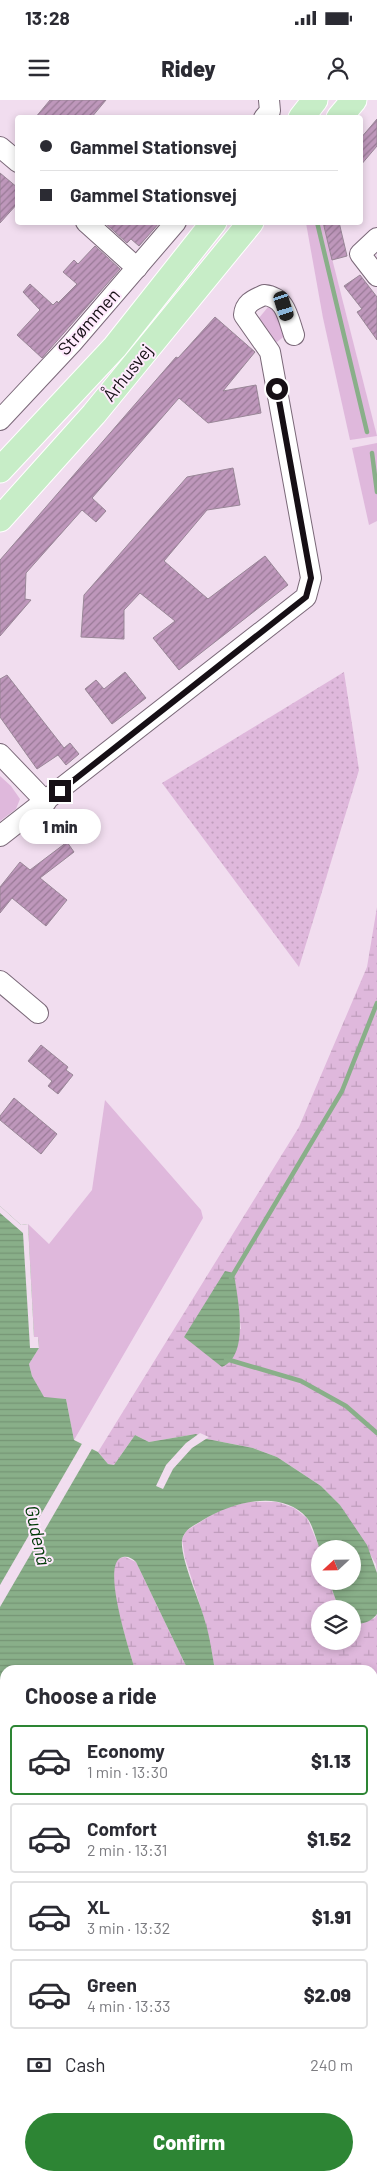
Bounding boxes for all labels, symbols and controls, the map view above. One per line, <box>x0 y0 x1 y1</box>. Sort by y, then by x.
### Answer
text: 13:28 <box>25 6 70 29</box>
icon: menu <box>25 54 53 82</box>
icon: person <box>324 54 352 82</box>
text: Ridey <box>161 55 216 81</box>
text: Gammel Stationsvej <box>70 135 237 158</box>
text: Gammel Stationsvej <box>70 183 237 206</box>
street label: Strømmen <box>53 284 124 359</box>
car <box>272 289 295 323</box>
street label: Århusvej <box>98 339 157 405</box>
route start <box>266 378 288 400</box>
route end <box>49 780 71 802</box>
callout: 1 min <box>19 808 101 844</box>
text: 1 min <box>42 817 78 836</box>
water label: Gudenå <box>21 1503 56 1567</box>
north arrow <box>311 1540 361 1590</box>
map controls <box>311 1540 361 1650</box>
button: layers <box>311 1600 361 1650</box>
text: Choose a ride <box>25 1682 157 1708</box>
icon: car <box>27 1738 72 1783</box>
text: Economy <box>87 1739 165 1762</box>
text: $1.13 <box>311 1749 351 1772</box>
text: 1 min · 13:30 <box>87 1762 168 1781</box>
icon: car <box>27 1816 72 1861</box>
text: Comfort <box>87 1817 157 1840</box>
text: $1.52 <box>307 1827 351 1850</box>
text: 2 min · 13:31 <box>87 1840 167 1859</box>
icon: car <box>27 1894 72 1939</box>
text: XL <box>87 1895 110 1918</box>
text: $1.91 <box>312 1905 351 1928</box>
text: 3 min · 13:32 <box>87 1918 170 1937</box>
icon: car <box>27 1972 72 2017</box>
text: Green <box>87 1973 137 1996</box>
text: $2.09 <box>304 1983 351 2006</box>
text: 4 min · 13:33 <box>87 1996 170 2015</box>
icon: cash <box>25 2051 53 2079</box>
text: Cash <box>65 2053 106 2076</box>
text: 240 m <box>310 2055 353 2074</box>
button: Confirm <box>25 2113 353 2171</box>

